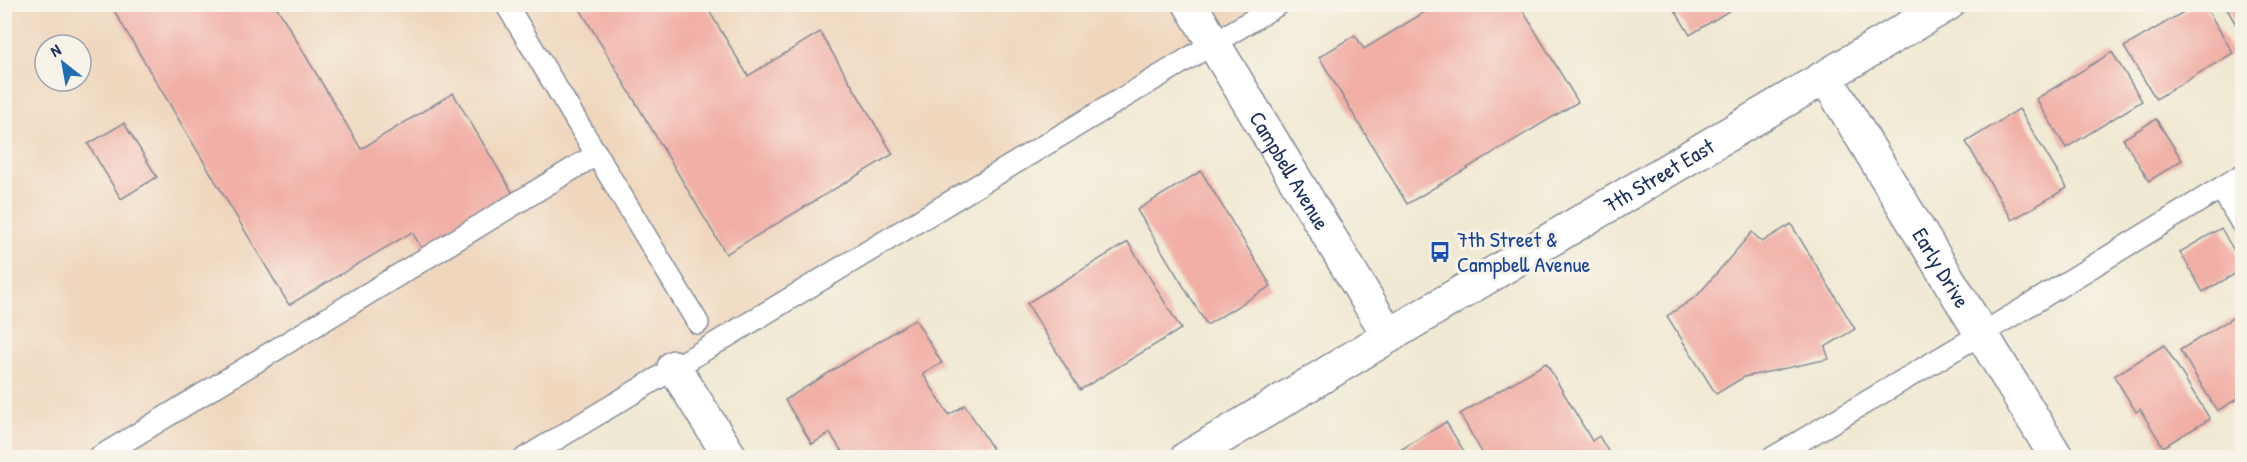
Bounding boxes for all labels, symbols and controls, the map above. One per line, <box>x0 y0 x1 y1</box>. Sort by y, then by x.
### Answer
north arrow <box>33 33 93 93</box>
text: N <box>46 38 65 62</box>
street label: Campbell Avenue <box>1243 106 1337 235</box>
street label: 7th Street East <box>1598 131 1720 220</box>
street label: Early Drive <box>1906 222 1977 314</box>
place label: 7th Street & Campbell Avenue <box>1457 224 1590 279</box>
bus stop icon: 7th Street & Campbell Avenue <box>1428 240 1452 264</box>

